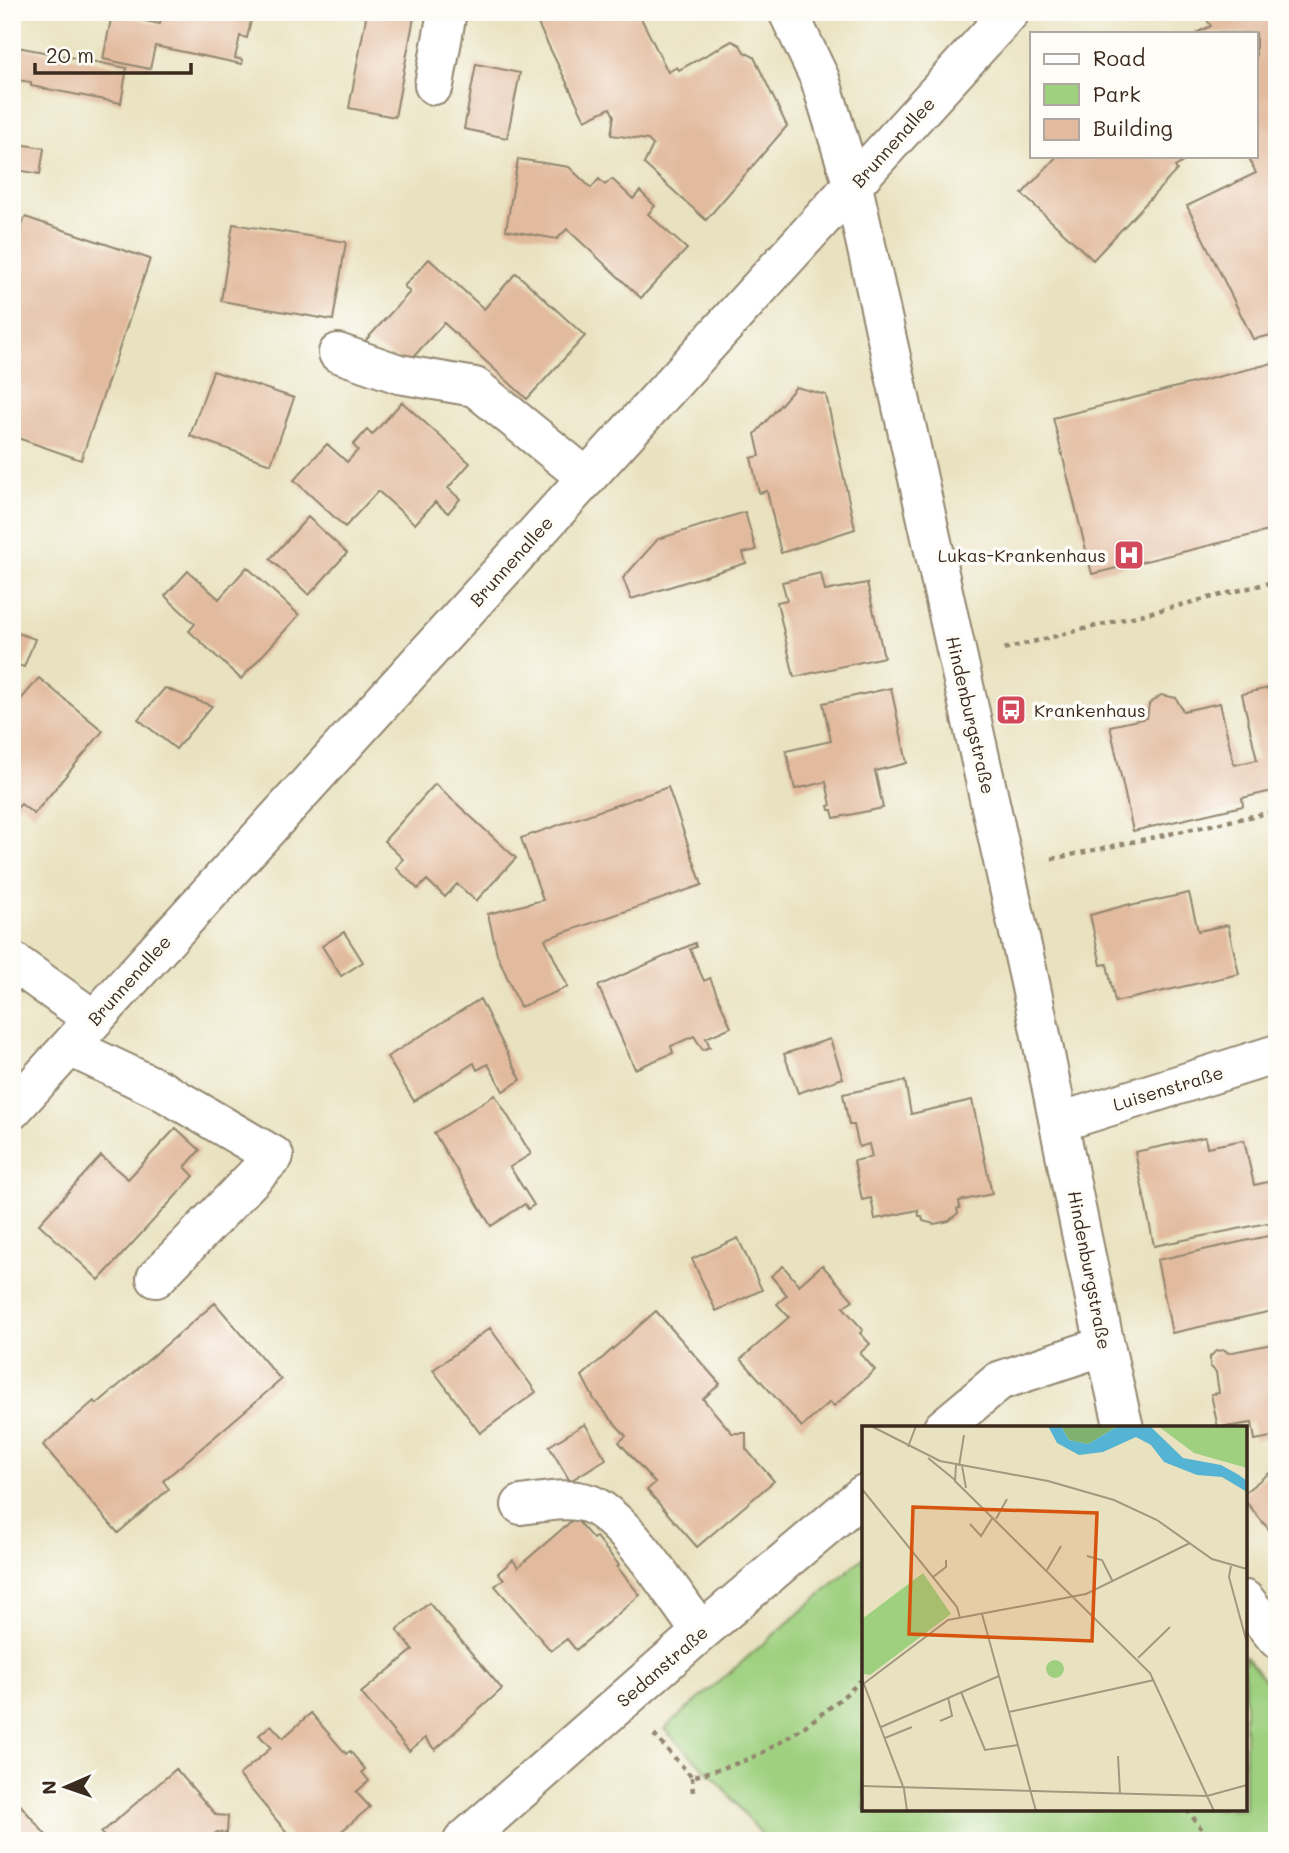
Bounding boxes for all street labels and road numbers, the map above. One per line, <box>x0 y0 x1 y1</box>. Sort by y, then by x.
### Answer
street label: Brunnenallee <box>846 92 940 192</box>
street label: Brunnenallee <box>464 511 558 611</box>
street label: Hindenburgstraße <box>941 634 1001 796</box>
street label: Brunnenallee <box>82 930 176 1030</box>
street label: Luisenstraße <box>1110 1060 1226 1116</box>
street label: Hindenburgstraße <box>1063 1189 1117 1351</box>
street label: Sedanstraße <box>611 1620 713 1712</box>

